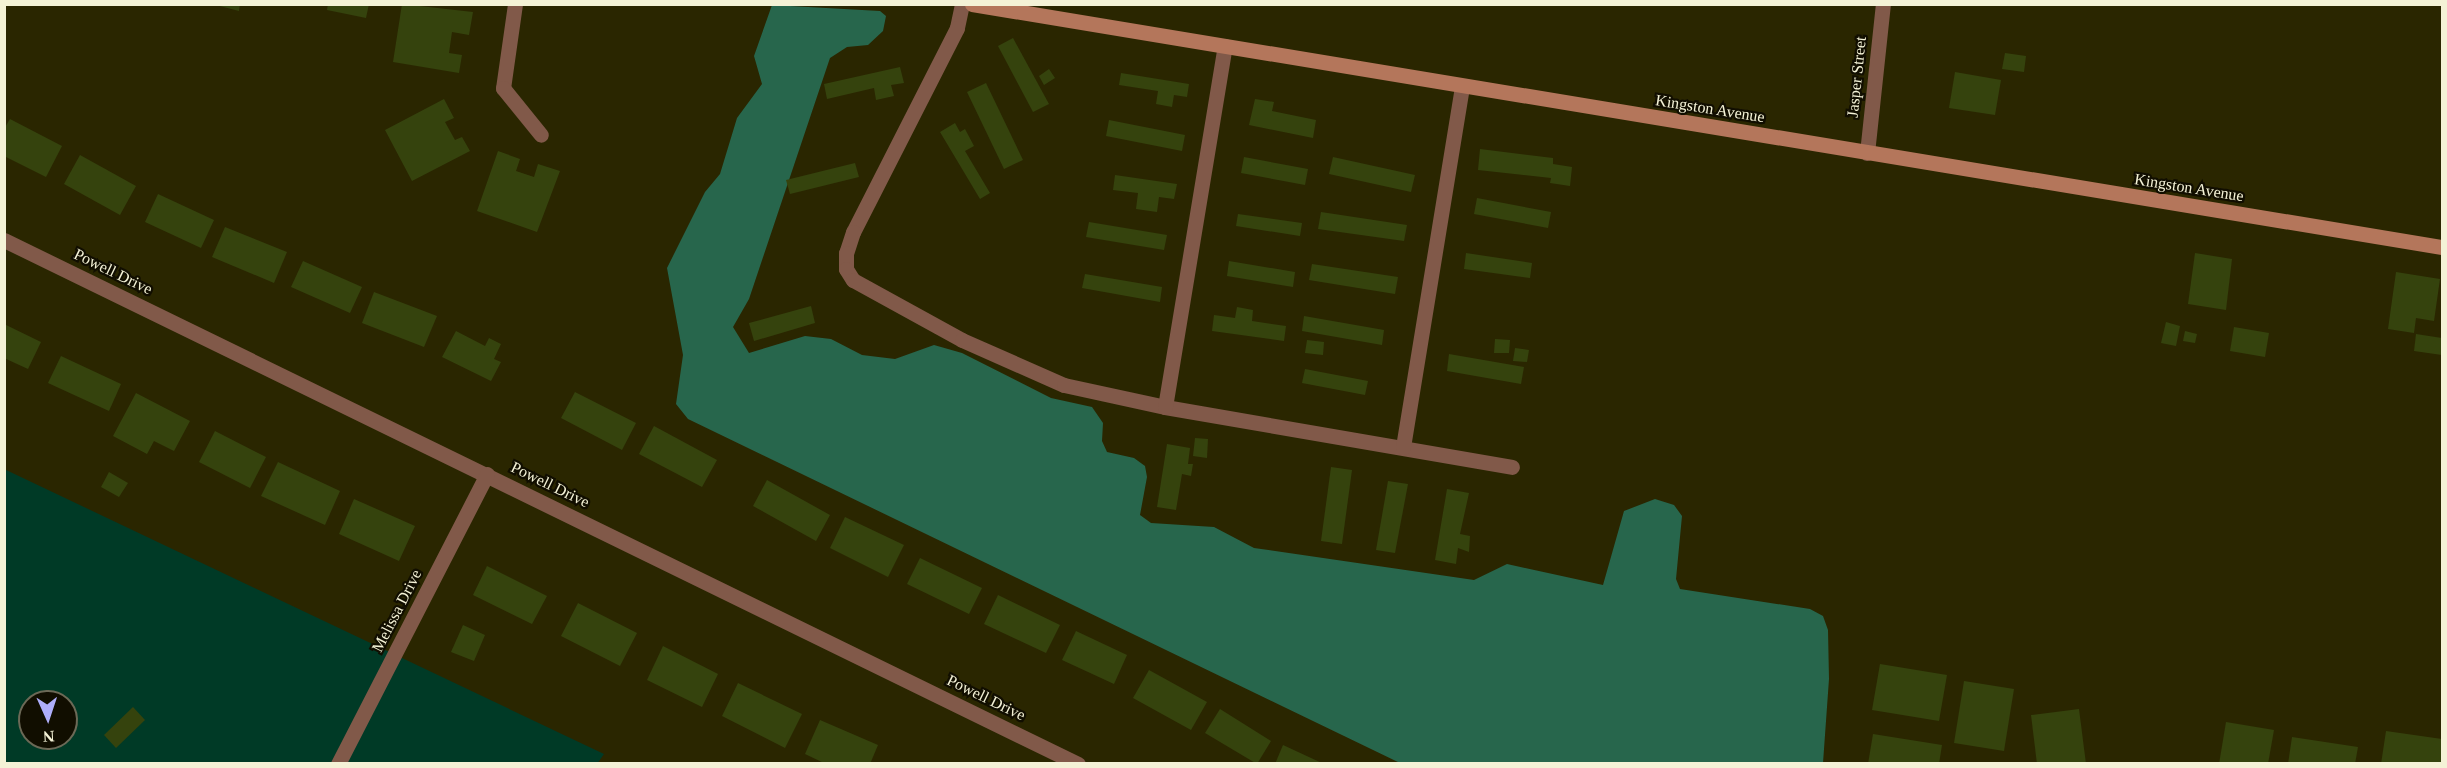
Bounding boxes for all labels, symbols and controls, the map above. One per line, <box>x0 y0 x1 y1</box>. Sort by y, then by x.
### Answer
street label: Jasper Street <box>1843 36 1871 118</box>
street label: Kingston Avenue <box>1654 91 1766 127</box>
street label: Kingston Avenue <box>2133 170 2245 206</box>
street label: Powell Drive <box>71 245 155 299</box>
street label: Powell Drive <box>508 458 592 512</box>
street label: Melissa Drive <box>368 566 426 656</box>
street label: Powell Drive <box>944 671 1028 725</box>
north arrow <box>18 690 78 750</box>
text: N <box>43 728 55 745</box>

